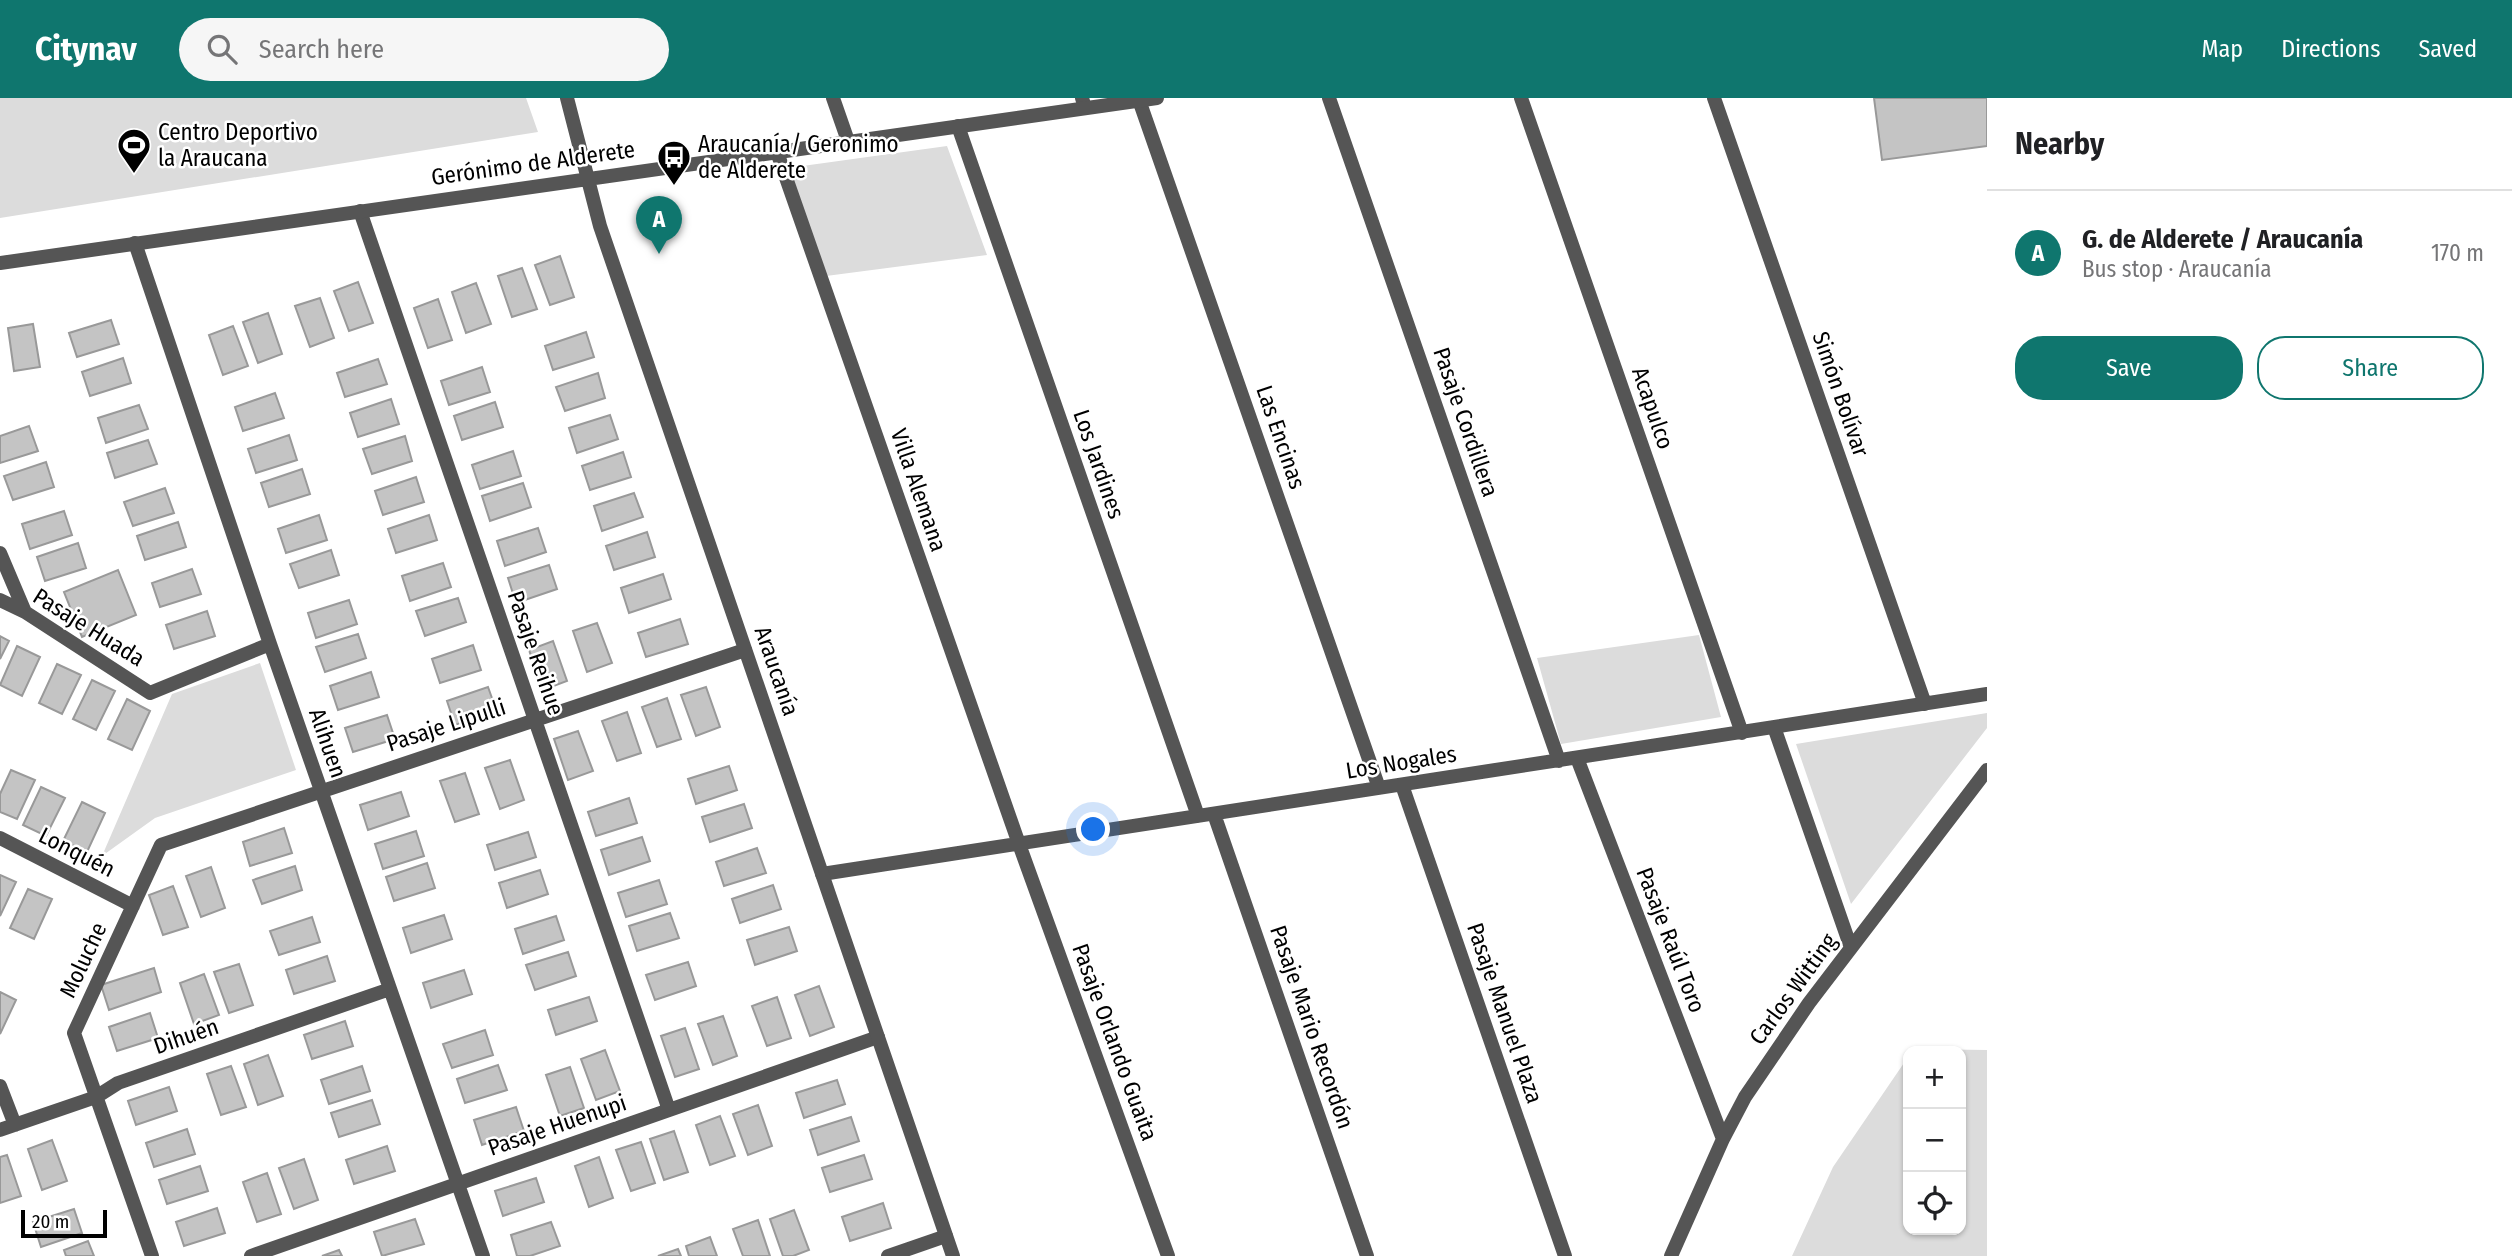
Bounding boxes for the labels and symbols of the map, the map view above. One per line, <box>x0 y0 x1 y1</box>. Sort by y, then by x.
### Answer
place label: Centro Deportivo la Araucana <box>158 118 318 172</box>
sports icon: Centro Deportivo la Araucana <box>115 126 153 175</box>
place label: Araucanía/ Geronimo de Alderete <box>698 130 899 184</box>
street label: Gerónimo de Alderete <box>429 135 637 191</box>
bus stop icon: Araucanía/ Geronimo de Alderete <box>655 138 693 187</box>
pin: A <box>636 196 682 254</box>
street label: Simón Bolívar <box>1807 328 1875 460</box>
street label: Pasaje Cordillera <box>1427 344 1505 500</box>
street label: Acapulco <box>1626 363 1680 453</box>
street label: Las Encinas <box>1250 382 1312 493</box>
street label: Los Jardines <box>1067 406 1131 522</box>
street label: Villa Alemana <box>885 425 953 555</box>
street label: Pasaje Huada <box>28 582 150 672</box>
street label: Pasaje Reihue <box>502 587 570 719</box>
street label: Araucanía <box>749 623 805 719</box>
street label: Pasaje Lipulli <box>383 693 509 757</box>
street label: Alihuen <box>303 705 353 781</box>
street label: Los Nogales <box>1344 739 1458 785</box>
your location <box>1076 812 1110 846</box>
street label: Lonquén <box>34 821 120 883</box>
street label: Pasaje Raúl Toro <box>1630 863 1712 1017</box>
street label: Moluche <box>53 918 113 1002</box>
street label: Pasaje Manuel Plaza <box>1461 919 1549 1107</box>
street label: Pasaje Mario Recordón <box>1264 922 1360 1132</box>
street label: Carlos Witting <box>1743 928 1843 1050</box>
street label: Pasaje Orlando Guaita <box>1066 940 1164 1144</box>
street label: Dihuén <box>150 1012 222 1060</box>
street label: Pasaje Huenupi <box>484 1088 630 1162</box>
scale bar <box>21 1207 107 1239</box>

